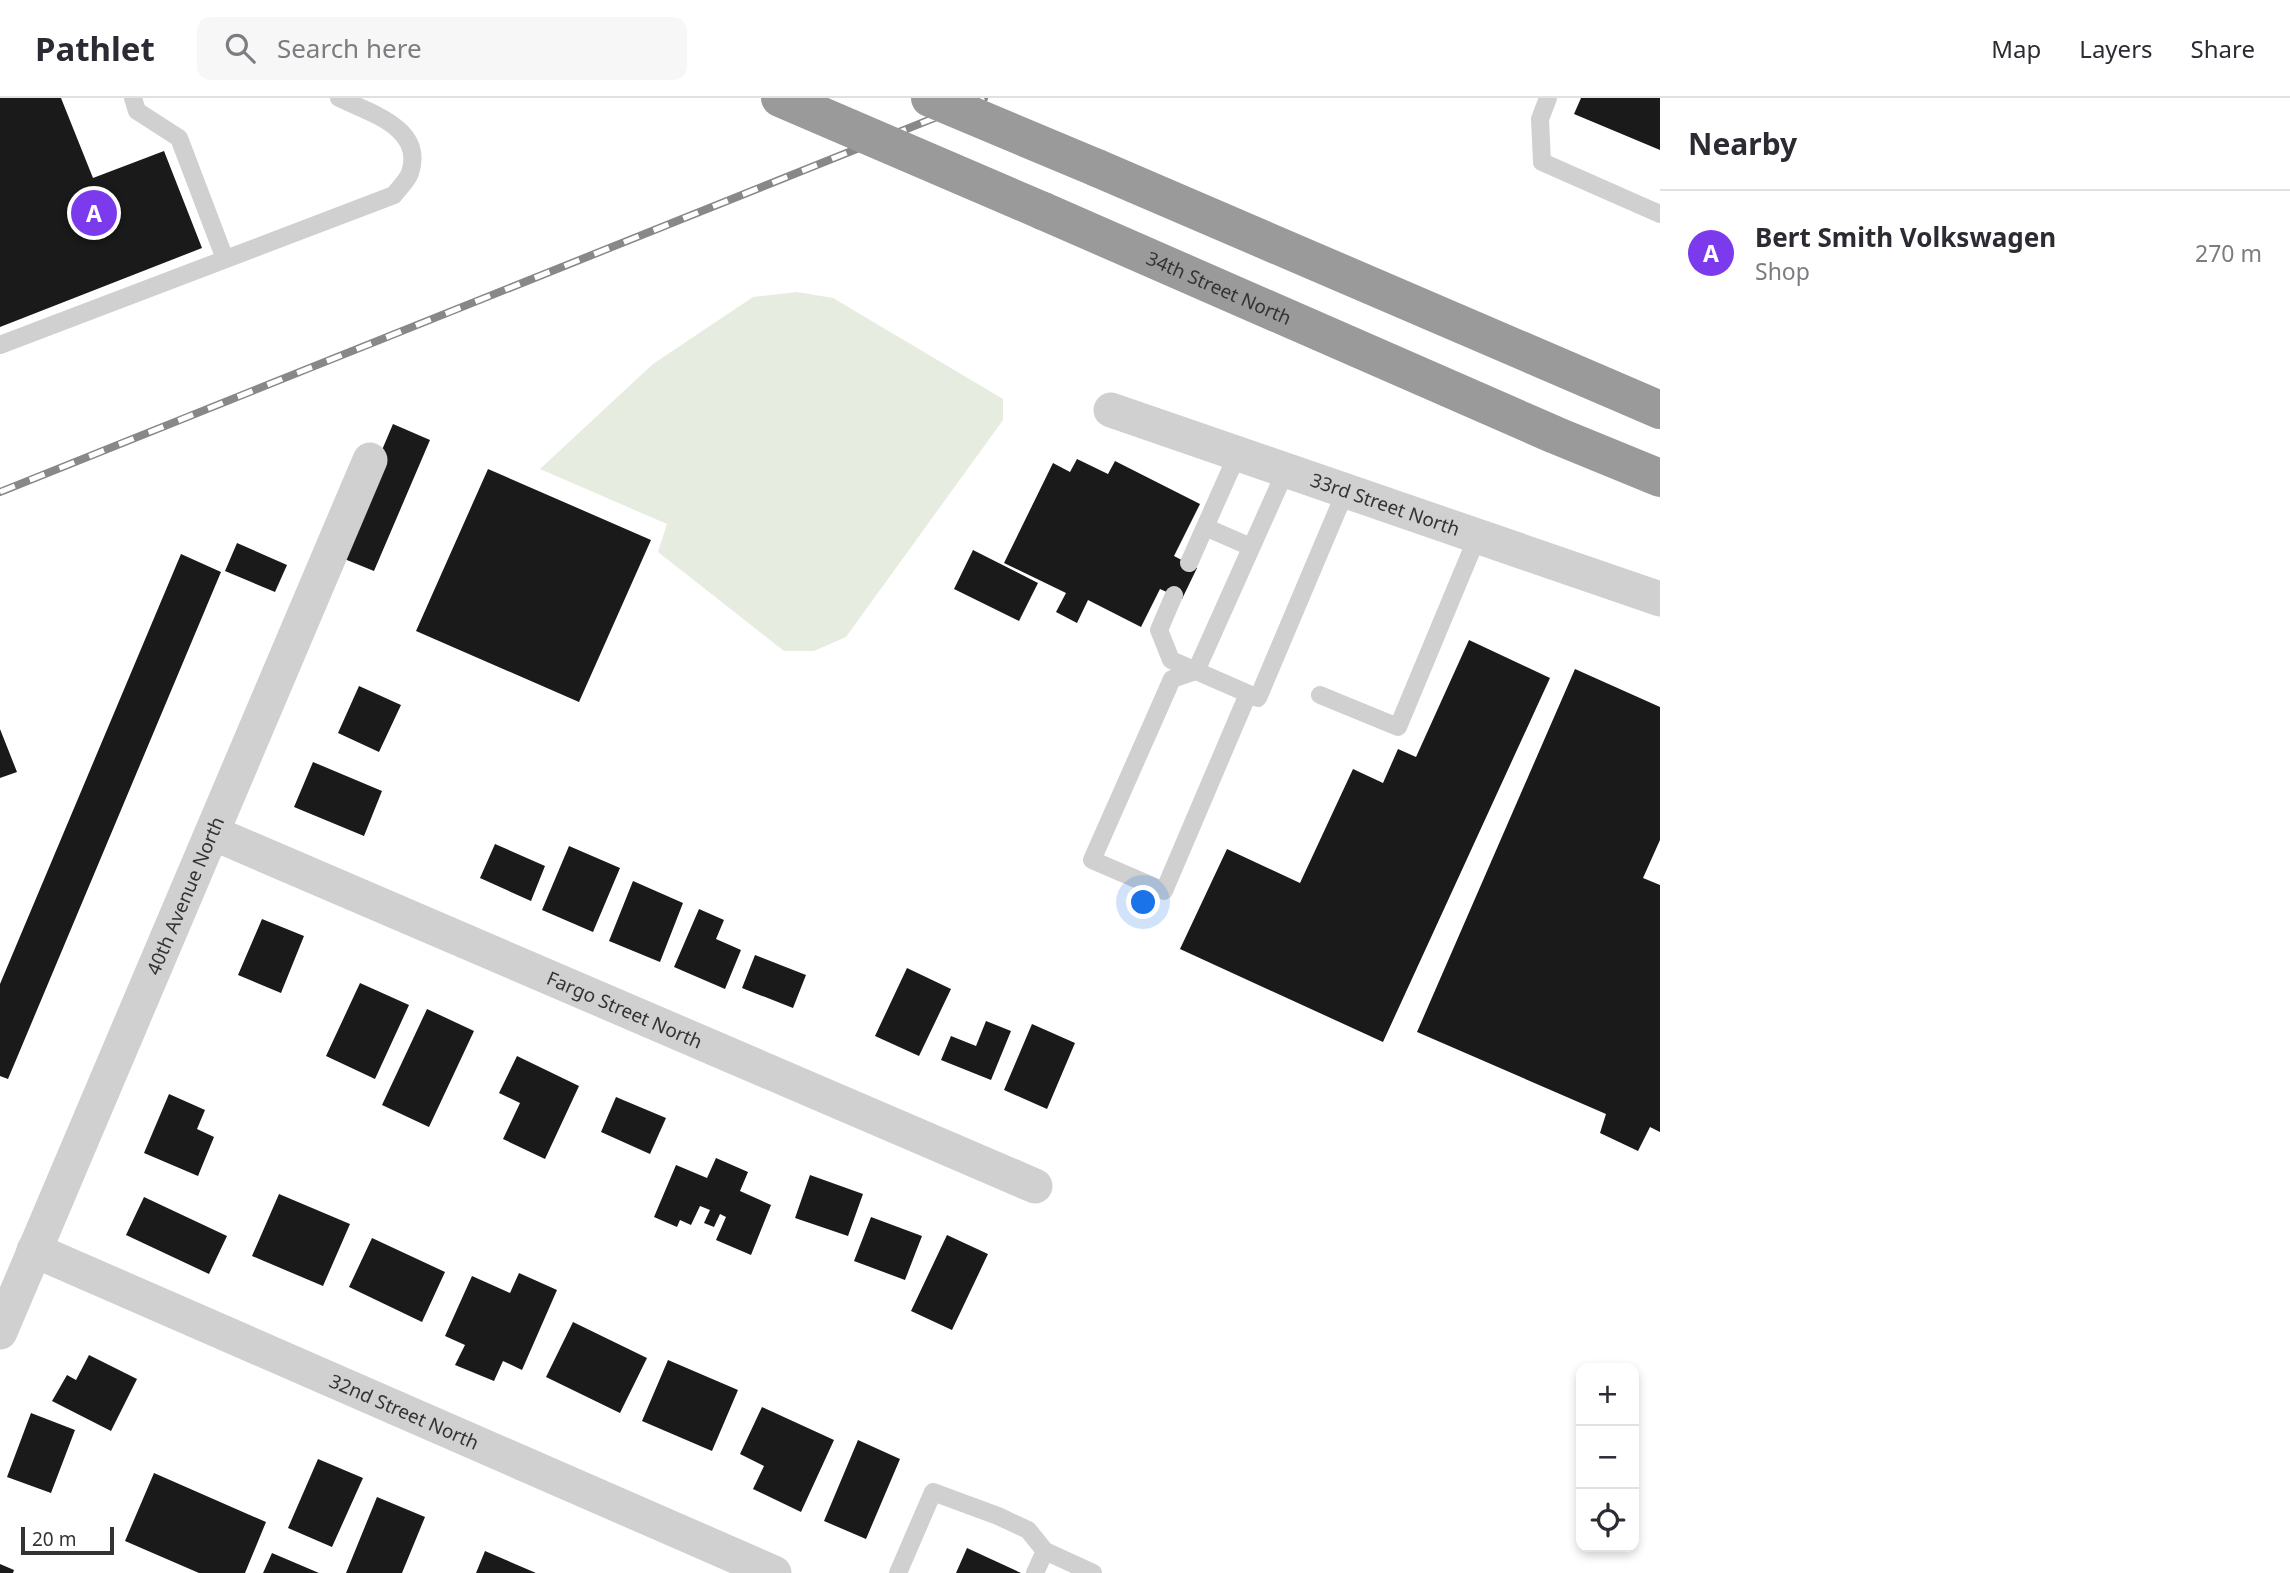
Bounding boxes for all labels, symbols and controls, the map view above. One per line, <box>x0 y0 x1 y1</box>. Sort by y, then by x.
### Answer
search box <box>197 17 687 80</box>
text: Pathlet <box>35 26 155 71</box>
icon: search <box>221 29 259 67</box>
text: Search here <box>277 30 422 66</box>
text: Map <box>1991 32 2041 65</box>
text: Layers <box>2079 32 2153 65</box>
text: Share <box>2191 32 2255 65</box>
text: Nearby <box>1688 123 1797 164</box>
pin: A <box>71 187 117 239</box>
text: Bert Smith Volkswagen <box>1755 219 2056 255</box>
text: A <box>1703 237 1719 269</box>
text: 270 m <box>2195 237 2262 269</box>
street label: 34th Street North <box>1142 245 1295 331</box>
text: Shop <box>1755 255 1810 287</box>
street label: 33rd Street North <box>1307 467 1463 542</box>
street label: 40th Avenue North <box>140 813 230 979</box>
your location <box>1126 885 1160 919</box>
street label: Fargo Street North <box>543 965 706 1055</box>
map controls <box>1576 1363 1639 1552</box>
button: + <box>1576 1363 1639 1426</box>
street label: 32nd Street North <box>325 1368 483 1456</box>
button: − <box>1576 1426 1639 1489</box>
button: locate <box>1576 1489 1639 1552</box>
scale bar <box>21 1524 114 1556</box>
text: 20 m <box>32 1526 76 1552</box>

